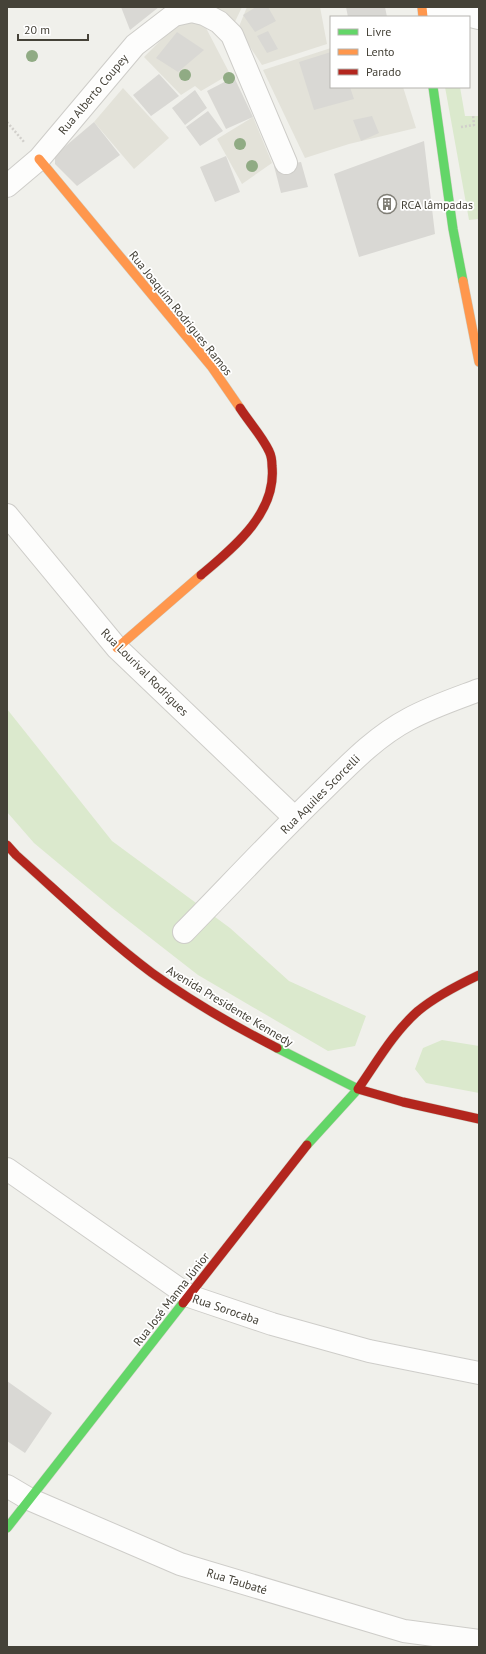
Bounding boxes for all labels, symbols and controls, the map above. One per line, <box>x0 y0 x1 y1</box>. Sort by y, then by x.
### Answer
scale bar <box>18 16 88 42</box>
legend <box>330 16 470 88</box>
text: 20 m <box>24 22 50 37</box>
text: Livre <box>366 24 391 39</box>
text: Lento <box>366 44 395 59</box>
street label: Rua Alberto Coupey <box>55 50 131 137</box>
text: Parado <box>366 64 401 79</box>
building icon: RCA lâmpadas <box>376 193 398 215</box>
place label: RCA lâmpadas <box>401 197 473 212</box>
street label: Rua Joaquim Rodrigues Ramos <box>126 248 236 378</box>
street label: Rua Lourival Rodrigues <box>98 625 192 719</box>
street label: Rua Aquiles Scorcelli <box>277 751 363 837</box>
street label: Avenida Presidente Kennedy <box>164 962 296 1050</box>
street label: Rua José Manna Júnior <box>130 1249 212 1349</box>
street label: Rua Sorocaba <box>191 1291 261 1327</box>
street label: Rua Taubaté <box>205 1565 269 1597</box>

